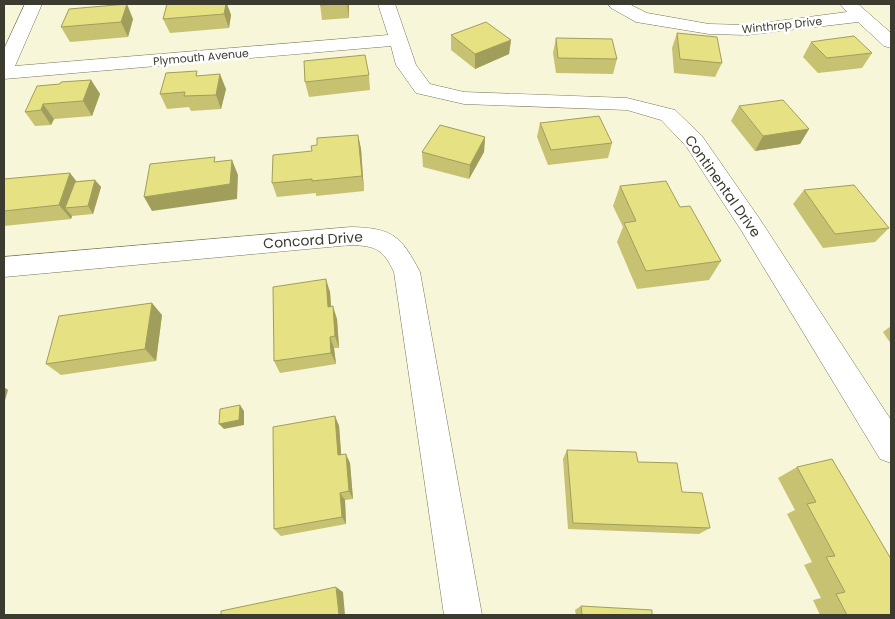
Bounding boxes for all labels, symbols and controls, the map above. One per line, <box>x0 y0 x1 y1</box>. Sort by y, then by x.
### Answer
street label: Winthrop Drive <box>741 13 823 37</box>
street label: Plymouth Avenue <box>153 45 250 69</box>
street label: Continental Drive <box>680 131 766 241</box>
street label: Concord Drive <box>263 227 364 253</box>

